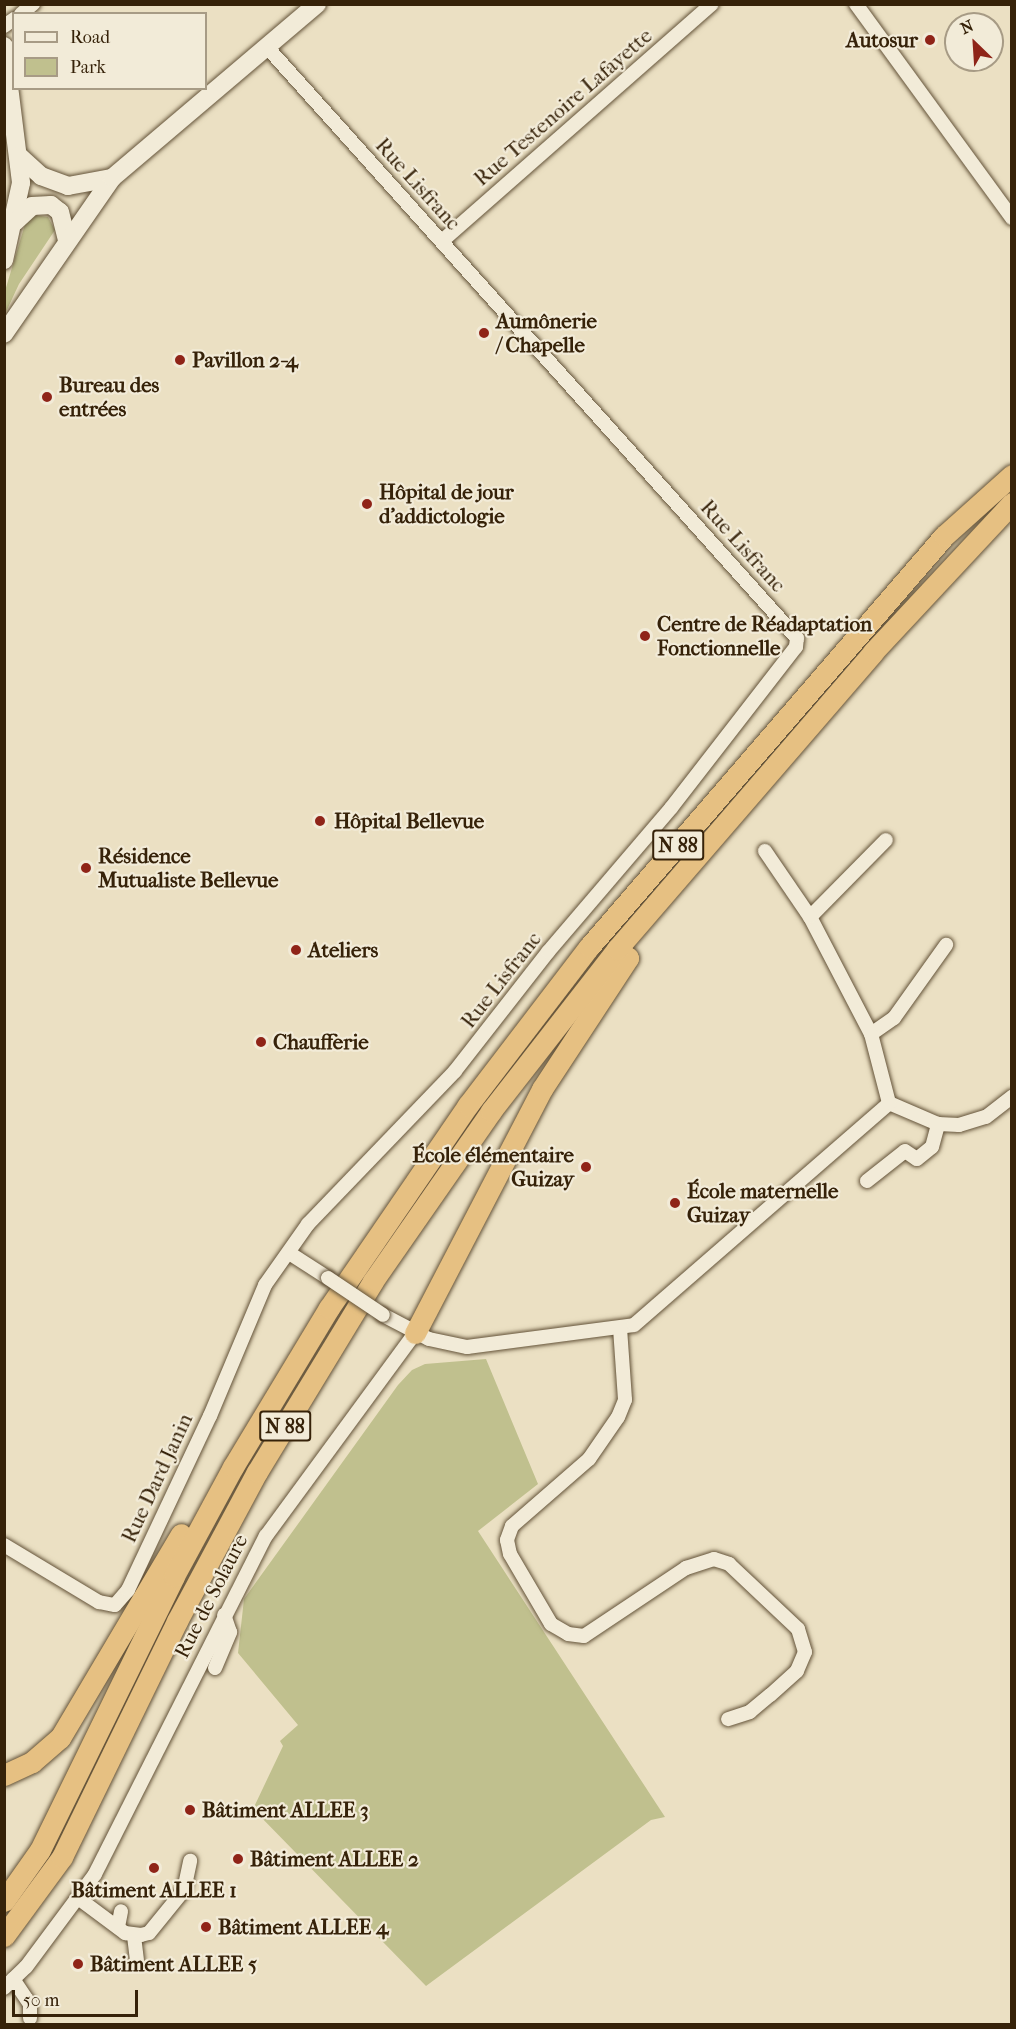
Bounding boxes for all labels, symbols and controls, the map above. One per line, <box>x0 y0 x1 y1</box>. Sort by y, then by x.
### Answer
legend <box>12 12 207 90</box>
north arrow <box>944 12 1004 72</box>
text: N <box>958 16 977 38</box>
street label: Rue Testenoire Lafayette <box>469 23 657 191</box>
text: Road <box>70 27 110 48</box>
place label: Autosur <box>846 27 918 53</box>
marker: Autosur <box>923 33 937 47</box>
text: Park <box>70 57 106 78</box>
street label: Rue Lisfranc <box>370 133 466 235</box>
place label: Aumônerie / Chapelle <box>496 308 597 358</box>
marker: Aumônerie / Chapelle <box>477 326 491 340</box>
place label: Pavillon 2-4 <box>192 347 298 373</box>
marker: Pavillon 2-4 <box>173 353 187 367</box>
place label: Bureau des entrées <box>59 372 159 422</box>
marker: Bureau des entrées <box>40 390 54 404</box>
place label: Hôpital de jour d'addictologie <box>379 479 514 529</box>
street label: Rue Lisfranc <box>695 495 791 597</box>
marker: Hôpital de jour d'addictologie <box>360 497 374 511</box>
place label: Centre de Réadaptation Fonctionnelle <box>657 611 872 661</box>
marker: Centre de Réadaptation Fonctionnelle <box>638 629 652 643</box>
place label: Hôpital Bellevue <box>334 808 484 834</box>
marker: Hôpital Bellevue <box>311 812 329 830</box>
road number: N 88 <box>651 828 705 862</box>
place label: Résidence Mutualiste Bellevue <box>98 843 278 893</box>
marker: Résidence Mutualiste Bellevue <box>79 861 93 875</box>
street label: Rue Lisfranc <box>456 927 546 1033</box>
place label: Ateliers <box>308 937 378 963</box>
marker: Ateliers <box>289 943 303 957</box>
place label: Chaufferie <box>273 1029 369 1055</box>
marker: Chaufferie <box>254 1035 268 1049</box>
place label: École élémentaire Guizay <box>412 1142 574 1192</box>
marker: École élémentaire Guizay <box>579 1160 593 1174</box>
place label: École maternelle Guizay <box>687 1178 838 1228</box>
marker: École maternelle Guizay <box>668 1196 682 1210</box>
street label: Rue Dard Janin <box>116 1409 198 1547</box>
road number: N 88 <box>258 1409 312 1443</box>
street label: Rue de Solaure <box>169 1530 253 1662</box>
place label: Bâtiment ALLEE 3 <box>202 1797 368 1823</box>
marker: Bâtiment ALLEE 3 <box>183 1803 197 1817</box>
place label: Bâtiment ALLEE 2 <box>250 1846 419 1872</box>
marker: Bâtiment ALLEE 2 <box>231 1852 245 1866</box>
marker: Bâtiment ALLEE 1 <box>147 1861 161 1875</box>
place label: Bâtiment ALLEE 1 <box>71 1877 237 1903</box>
place label: Bâtiment ALLEE 4 <box>218 1914 388 1940</box>
marker: Bâtiment ALLEE 4 <box>199 1920 213 1934</box>
place label: Bâtiment ALLEE 5 <box>90 1951 257 1977</box>
marker: Bâtiment ALLEE 5 <box>71 1957 85 1971</box>
scale bar <box>15 1978 141 2016</box>
text: 50 m <box>23 1990 59 2011</box>

